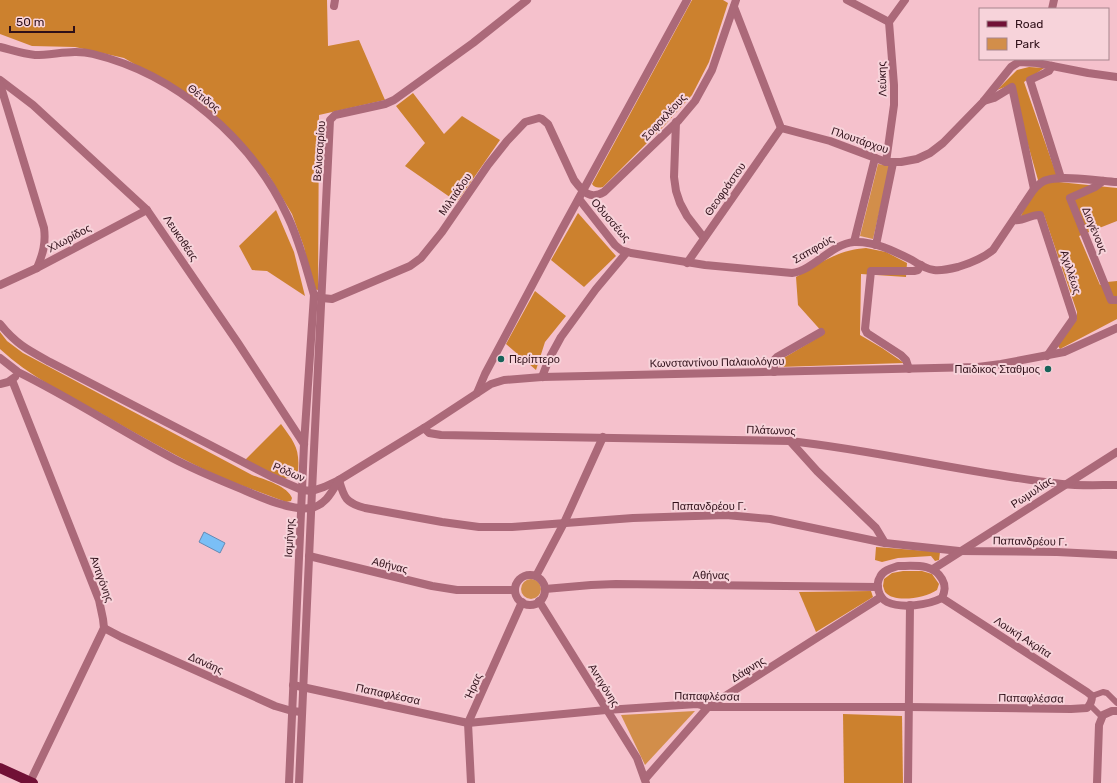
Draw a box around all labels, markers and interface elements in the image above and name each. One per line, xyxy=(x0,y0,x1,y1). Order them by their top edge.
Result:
scale bar xyxy=(10,8,74,34)
legend xyxy=(979,8,1109,60)
text: 50 m xyxy=(16,15,44,29)
text: Road xyxy=(1015,17,1043,31)
text: Park xyxy=(1015,37,1041,51)
street label: Λεύκης xyxy=(875,61,890,97)
street label: Θέτιδος xyxy=(185,82,223,115)
street label: Σοφοκλέους xyxy=(639,91,689,144)
street label: Βελισσαρίου xyxy=(311,120,328,182)
street label: Πλουτάρχου xyxy=(829,125,890,156)
street label: Θεοφράστου xyxy=(702,160,749,219)
street label: Μιλτιάδου xyxy=(436,171,475,218)
street label: Οδυσσέως xyxy=(588,196,633,245)
street label: Διογένους xyxy=(1079,205,1110,255)
street label: Λευκοθέας xyxy=(161,213,201,264)
street label: Χλωρίδος xyxy=(45,222,93,255)
street label: Σαπφούς xyxy=(790,233,836,266)
street label: Αχιλλέως xyxy=(1057,249,1084,296)
place label: Περίπτερο xyxy=(509,353,560,366)
marker: Περίπτερο xyxy=(496,354,506,364)
street label: Κωνσταντίνου Παλαιολόγου xyxy=(650,355,784,370)
place label: Παιδικος Σταθμος xyxy=(955,363,1040,376)
marker: Παιδικος Σταθμος xyxy=(1043,364,1053,374)
street label: Πλάτωνος xyxy=(746,423,796,438)
street label: Ρόδων xyxy=(271,460,307,485)
street label: Ρωμυλίας xyxy=(1009,474,1056,511)
street label: Παπανδρέου Γ. xyxy=(672,500,746,513)
street label: Ισμήνης xyxy=(282,518,297,558)
street label: Παπανδρέου Γ. xyxy=(993,534,1068,549)
street label: Αντιγόνης xyxy=(87,554,116,604)
street label: Αθήνας xyxy=(370,555,409,576)
street label: Αθήνας xyxy=(693,569,729,582)
street label: Λουκή Ακρίτα xyxy=(992,614,1054,661)
street label: Δανάης xyxy=(186,650,225,677)
street label: Δάφνης xyxy=(729,654,768,685)
street label: Αντιγόνης xyxy=(585,661,622,709)
street label: Ήρας xyxy=(462,671,485,702)
street label: Παπαφλέσσα xyxy=(355,681,422,708)
street label: Παπαφλέσσα xyxy=(674,689,740,704)
street label: Παπαφλέσσα xyxy=(998,691,1064,706)

